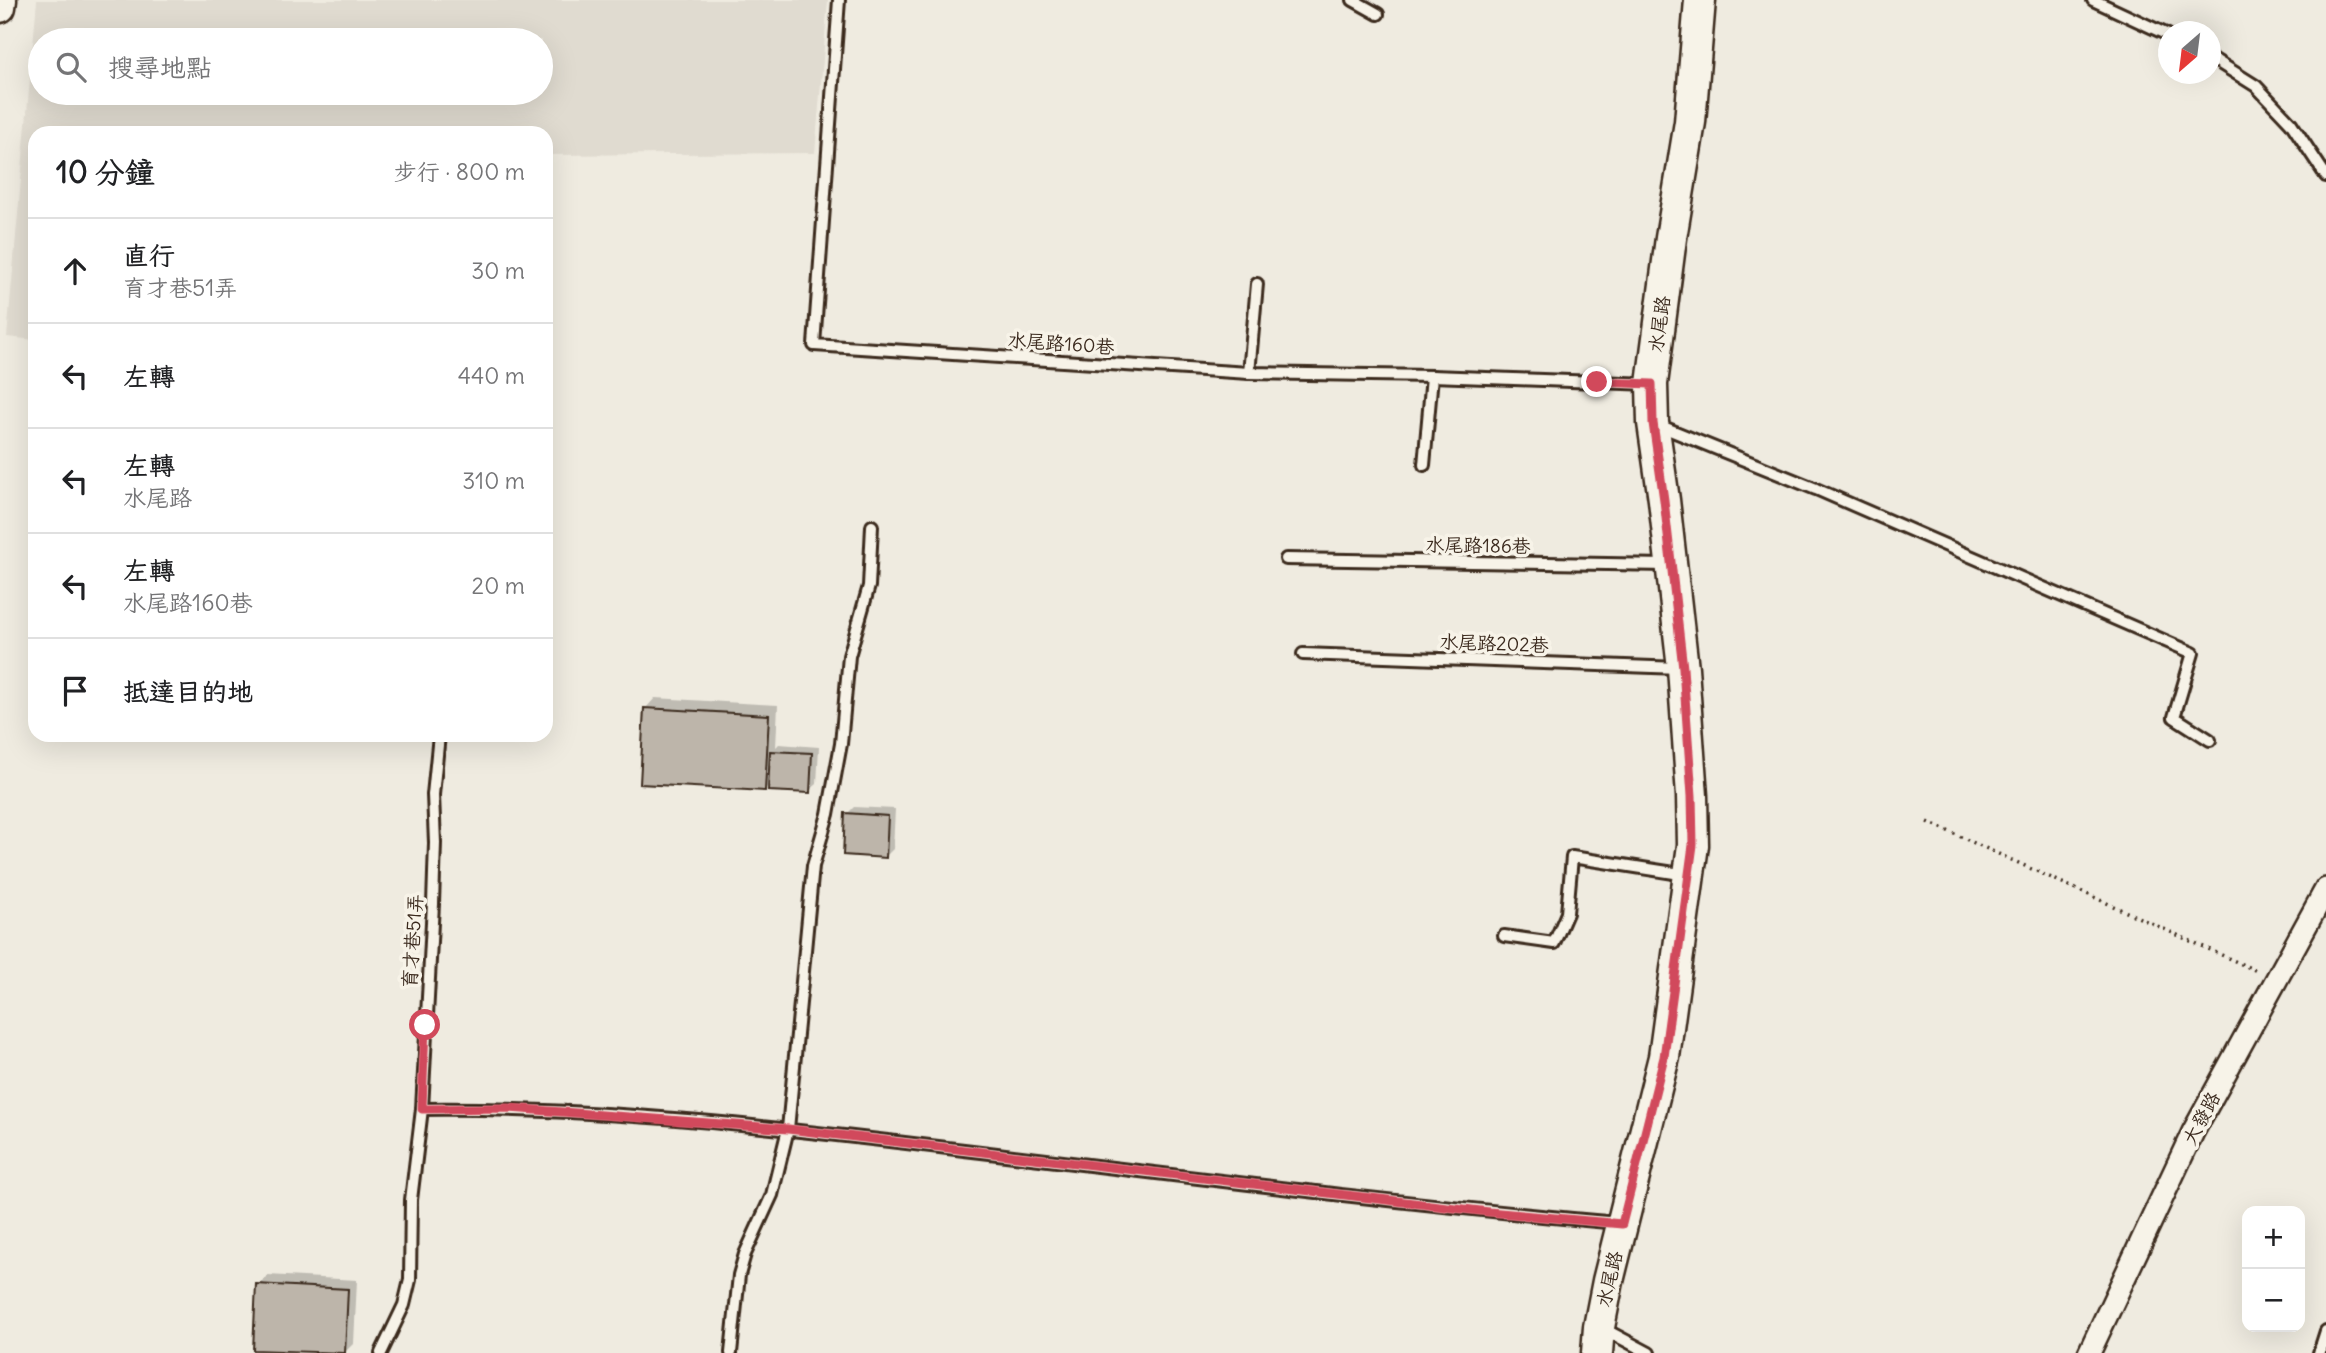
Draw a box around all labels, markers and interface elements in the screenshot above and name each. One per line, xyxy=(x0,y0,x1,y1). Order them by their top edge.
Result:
north arrow xyxy=(2158,21,2221,84)
search box xyxy=(28,28,553,105)
icon: search xyxy=(52,48,90,86)
text: 搜尋地點 xyxy=(108,51,212,84)
text: 10 分鐘 xyxy=(56,153,155,191)
text: 步行 · 800 m xyxy=(394,157,525,186)
text: 直行 xyxy=(123,239,175,272)
icon: ahead xyxy=(56,252,94,290)
text: 30 m xyxy=(471,256,525,285)
text: 育才巷51弄 xyxy=(123,273,237,302)
street label: 水尾路 xyxy=(1643,294,1675,354)
street label: 水尾路160巷 xyxy=(1007,327,1115,359)
icon: left xyxy=(56,357,94,395)
text: 左轉 xyxy=(123,360,175,393)
text: 440 m xyxy=(458,361,525,390)
route end xyxy=(1581,366,1612,397)
text: 左轉 xyxy=(123,449,175,482)
icon: left xyxy=(56,462,94,500)
text: 310 m xyxy=(462,466,525,495)
text: 水尾路 xyxy=(123,483,192,512)
street label: 水尾路186巷 xyxy=(1425,532,1531,558)
text: 左轉 xyxy=(123,554,175,587)
icon: left xyxy=(56,567,94,605)
text: 20 m xyxy=(472,571,525,600)
text: 水尾路160巷 xyxy=(123,588,253,617)
street label: 水尾路202巷 xyxy=(1439,629,1549,657)
icon: arrive xyxy=(56,672,94,710)
text: 抵達目的地 xyxy=(123,675,253,708)
street label: 育才巷51弄 xyxy=(397,893,427,989)
route start xyxy=(409,1009,440,1040)
street label: 大發路 xyxy=(2177,1087,2225,1149)
map controls xyxy=(2242,1206,2305,1332)
button: + xyxy=(2242,1206,2305,1269)
street label: 水尾路 xyxy=(1591,1249,1627,1309)
button: − xyxy=(2242,1269,2305,1332)

